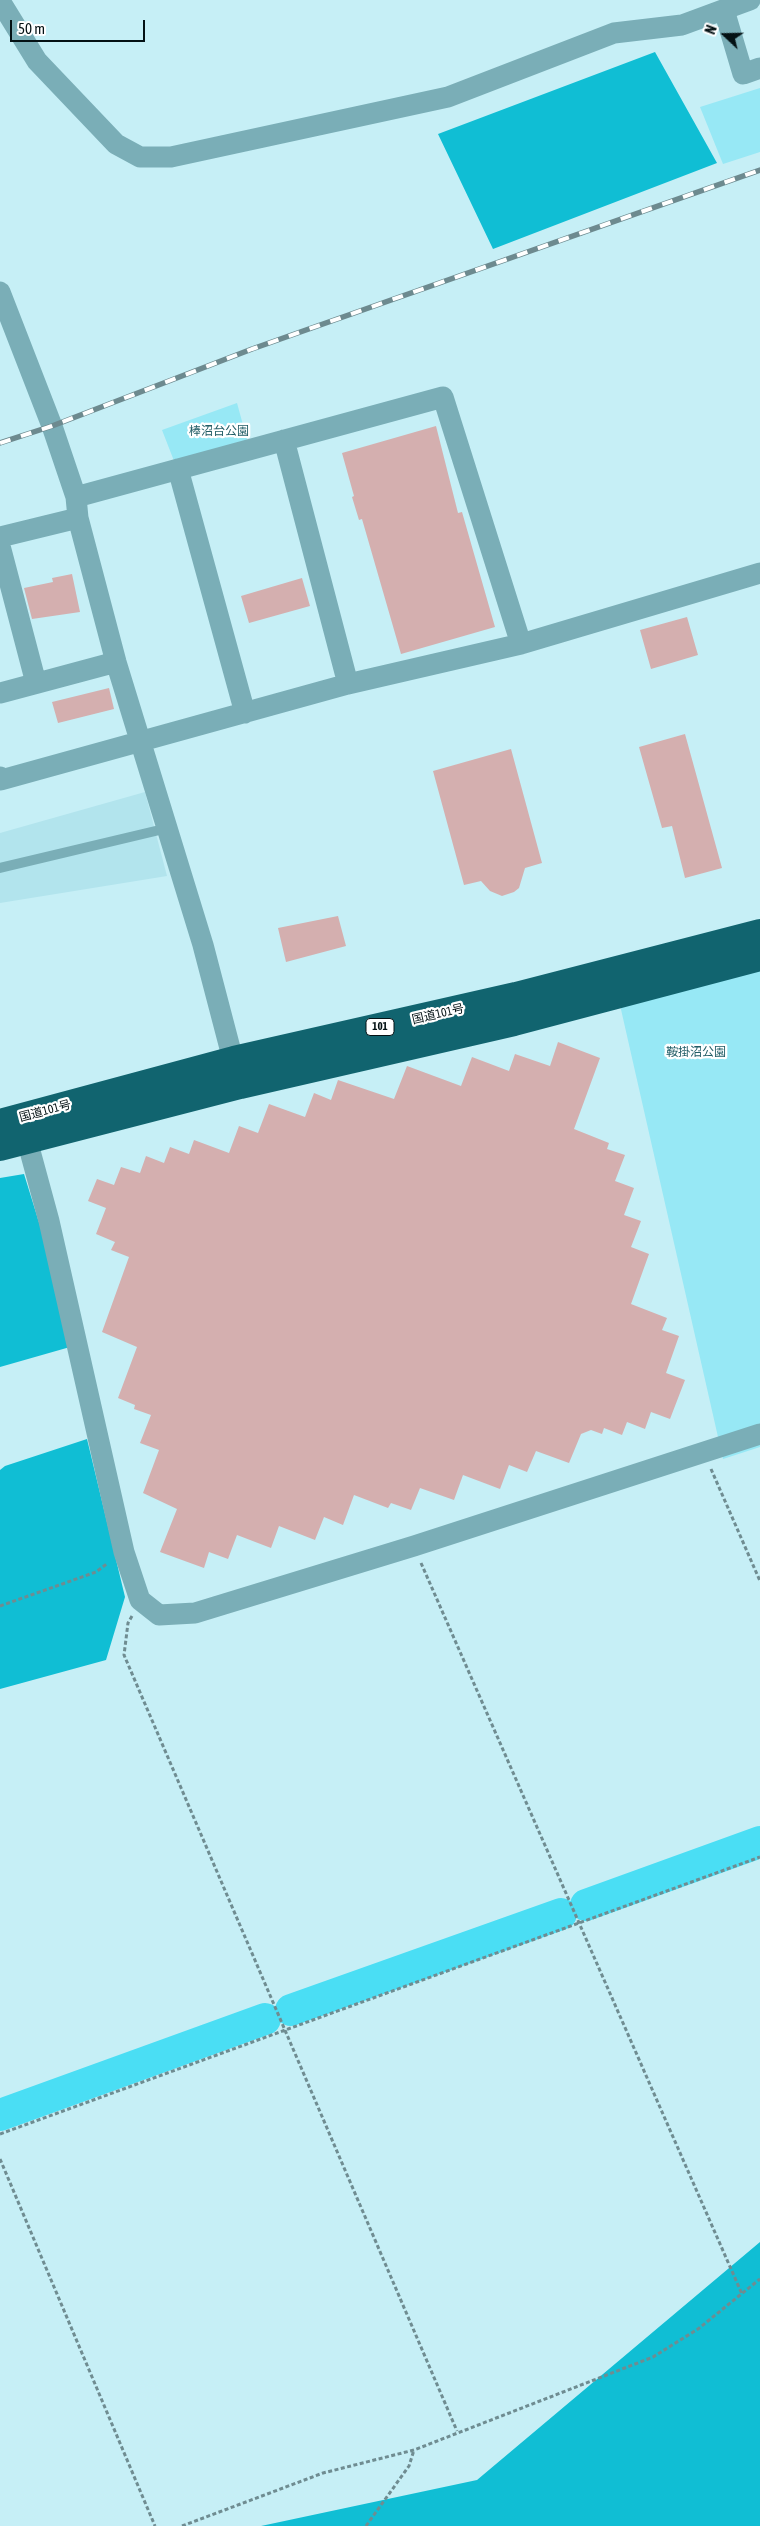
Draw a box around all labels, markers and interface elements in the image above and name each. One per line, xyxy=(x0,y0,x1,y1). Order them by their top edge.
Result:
scale bar xyxy=(12,10,148,42)
north arrow xyxy=(700,10,750,60)
text: 50 m xyxy=(18,20,45,37)
text: N xyxy=(702,23,720,36)
park label: 棒沼台公園 xyxy=(189,424,249,438)
street label: 国道101号 xyxy=(411,1001,465,1027)
road number: 101 xyxy=(366,1019,394,1036)
park label: 鞍掛沼公園 xyxy=(666,1045,726,1059)
street label: 国道101号 xyxy=(18,1097,72,1125)

